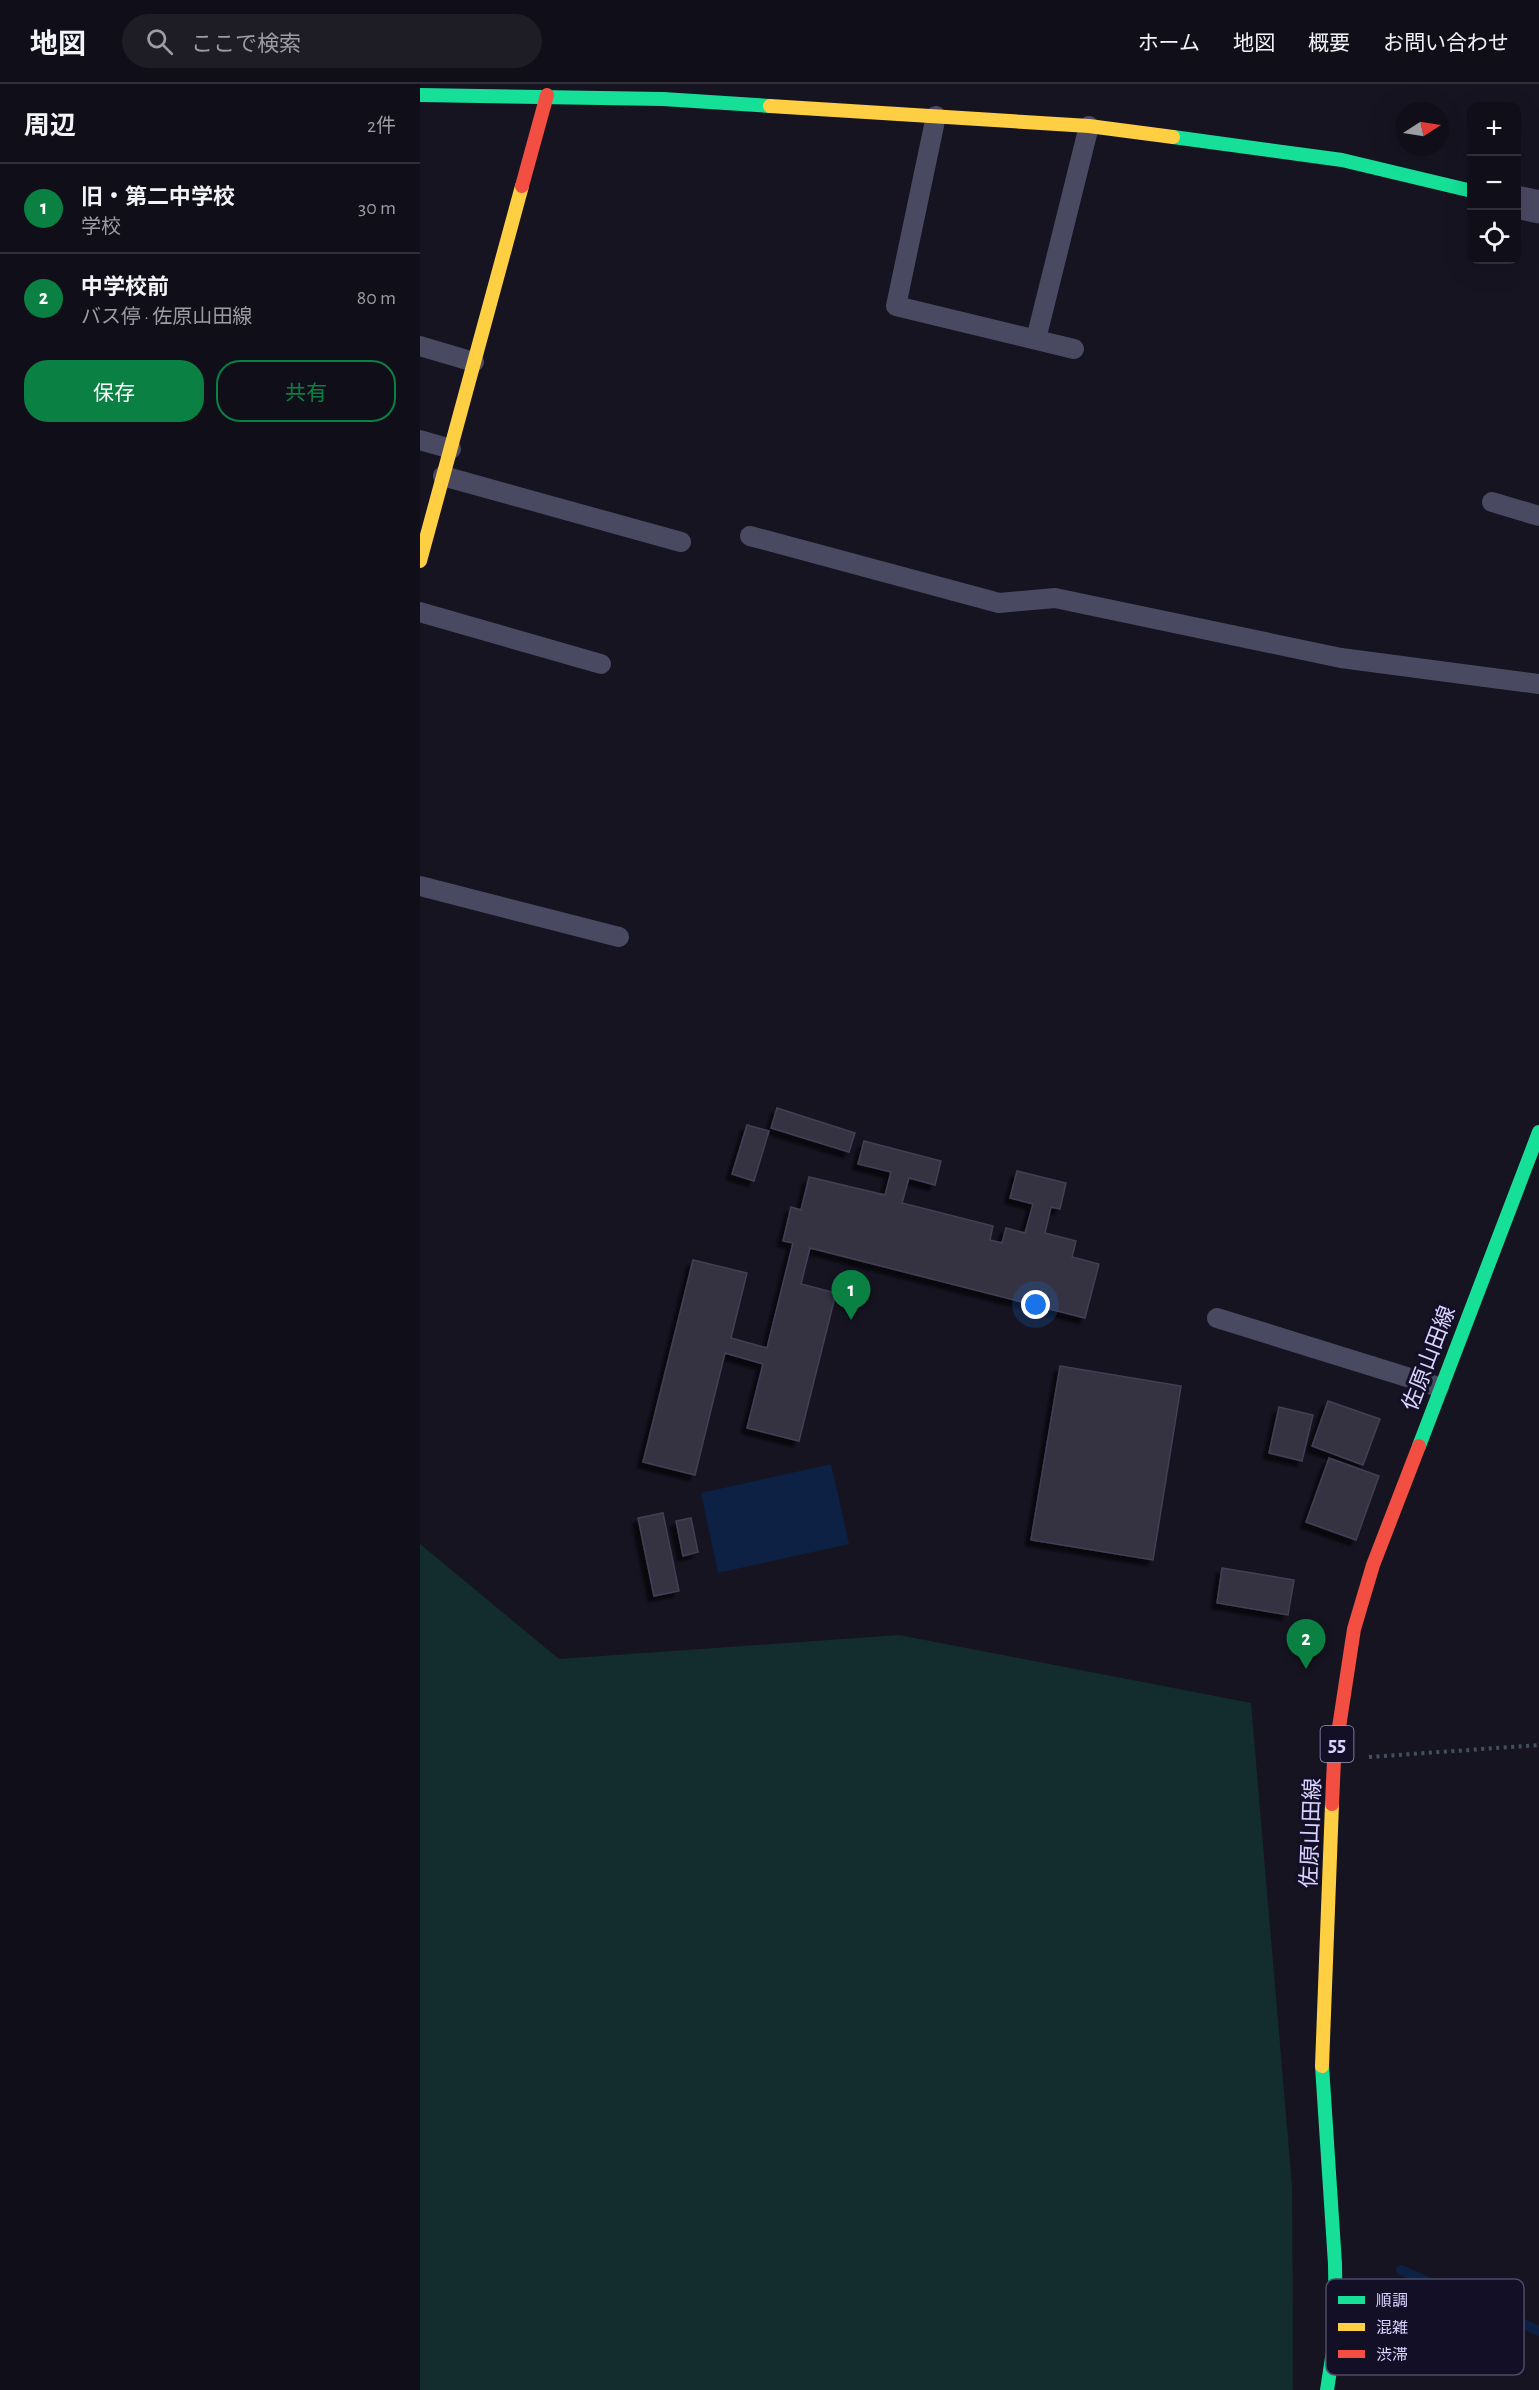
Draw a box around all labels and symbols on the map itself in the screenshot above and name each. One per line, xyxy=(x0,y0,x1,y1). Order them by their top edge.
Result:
north arrow xyxy=(1395,102,1449,156)
pin: 1 xyxy=(832,1270,870,1320)
your location xyxy=(1021,1290,1050,1319)
street label: 佐原山田線 xyxy=(1398,1303,1459,1414)
pin: 2 xyxy=(1286,1620,1326,1669)
road number: 55 xyxy=(1320,1726,1354,1762)
street label: 佐原山田線 xyxy=(1297,1778,1324,1888)
legend xyxy=(1326,2279,1524,2375)
text: 順調 xyxy=(1376,2293,1408,2309)
text: 混雑 xyxy=(1376,2319,1408,2336)
text: 渋滞 xyxy=(1376,2347,1408,2363)

